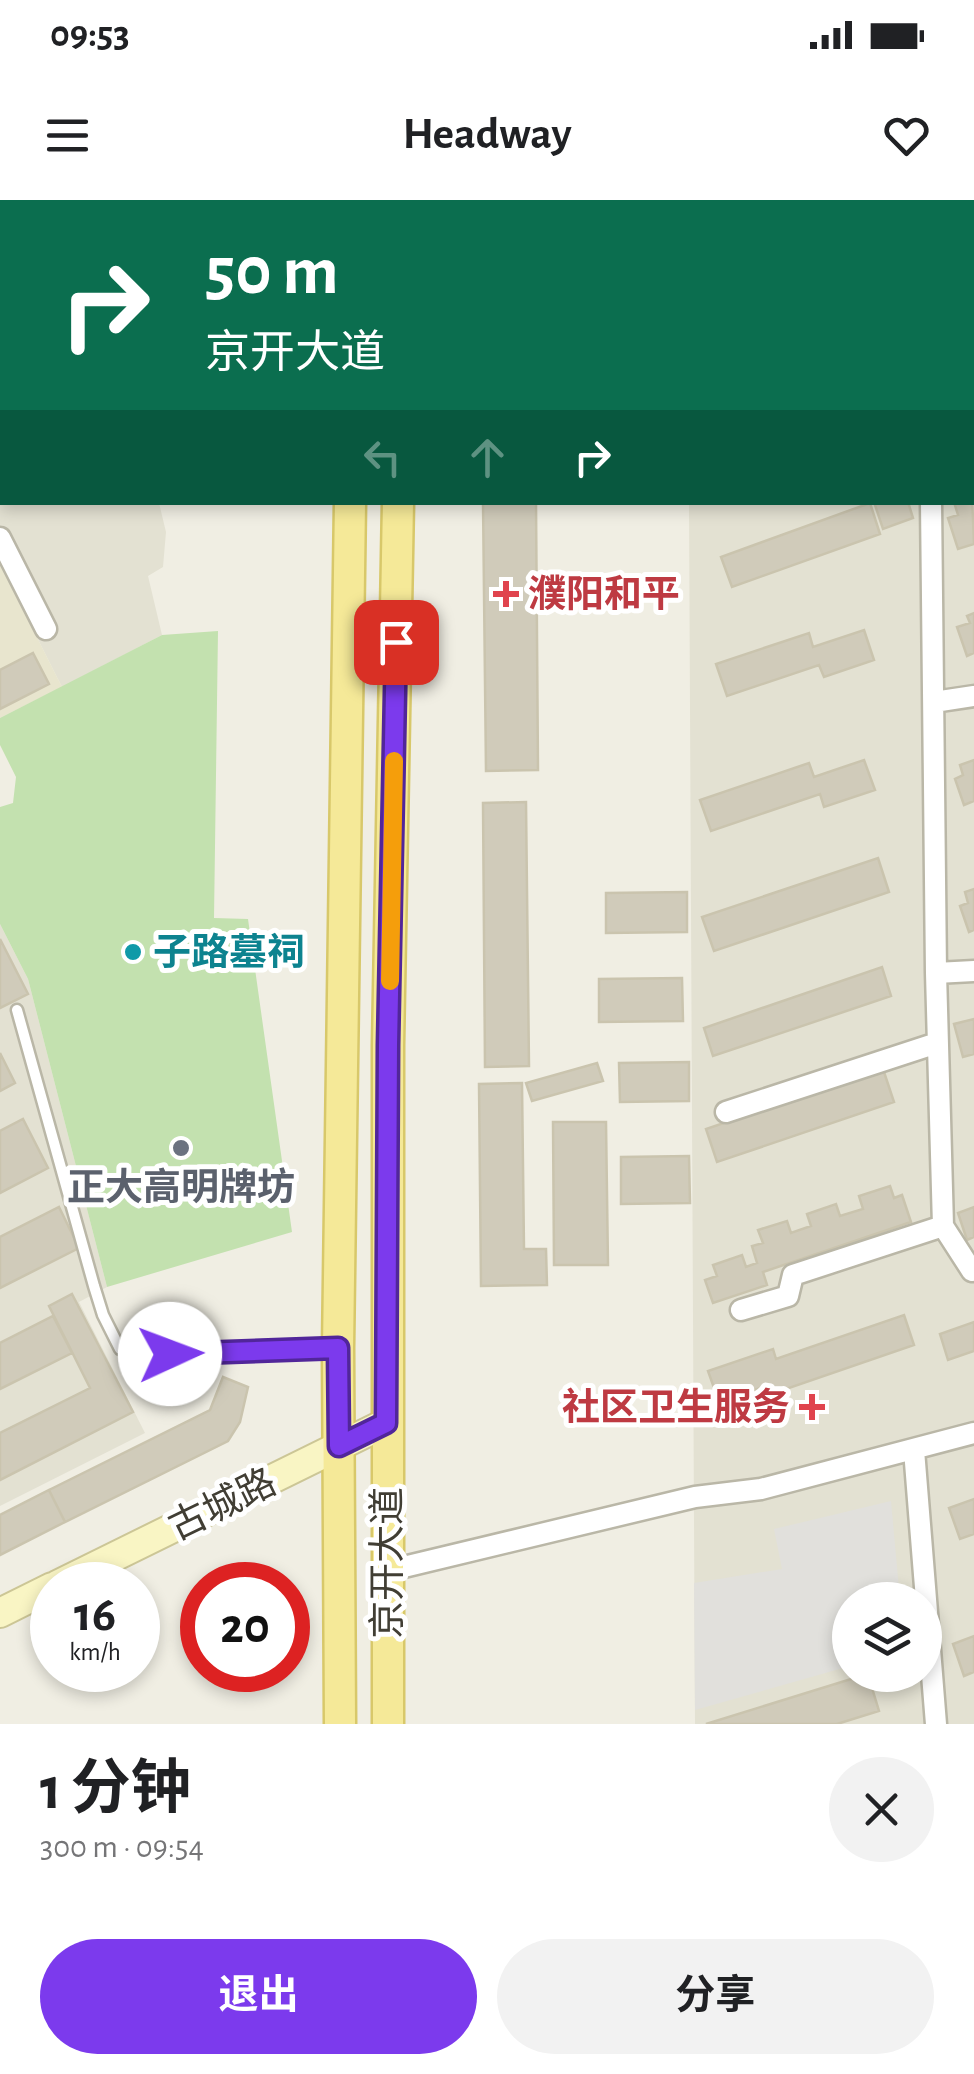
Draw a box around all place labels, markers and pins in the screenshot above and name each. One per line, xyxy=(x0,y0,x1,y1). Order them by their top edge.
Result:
place label: 濮阳和平 xyxy=(528,574,680,615)
marker: 濮阳和平 xyxy=(493,581,519,607)
pin xyxy=(354,600,439,685)
place label: 子路墓祠 xyxy=(153,932,305,973)
marker: 子路墓祠 xyxy=(122,941,144,963)
marker: 正大高明牌坊 xyxy=(170,1137,192,1159)
place label: 正大高明牌坊 xyxy=(67,1167,295,1208)
place label: 社区卫生服务 xyxy=(562,1387,790,1428)
marker: 社区卫生服务 xyxy=(799,1394,825,1420)

